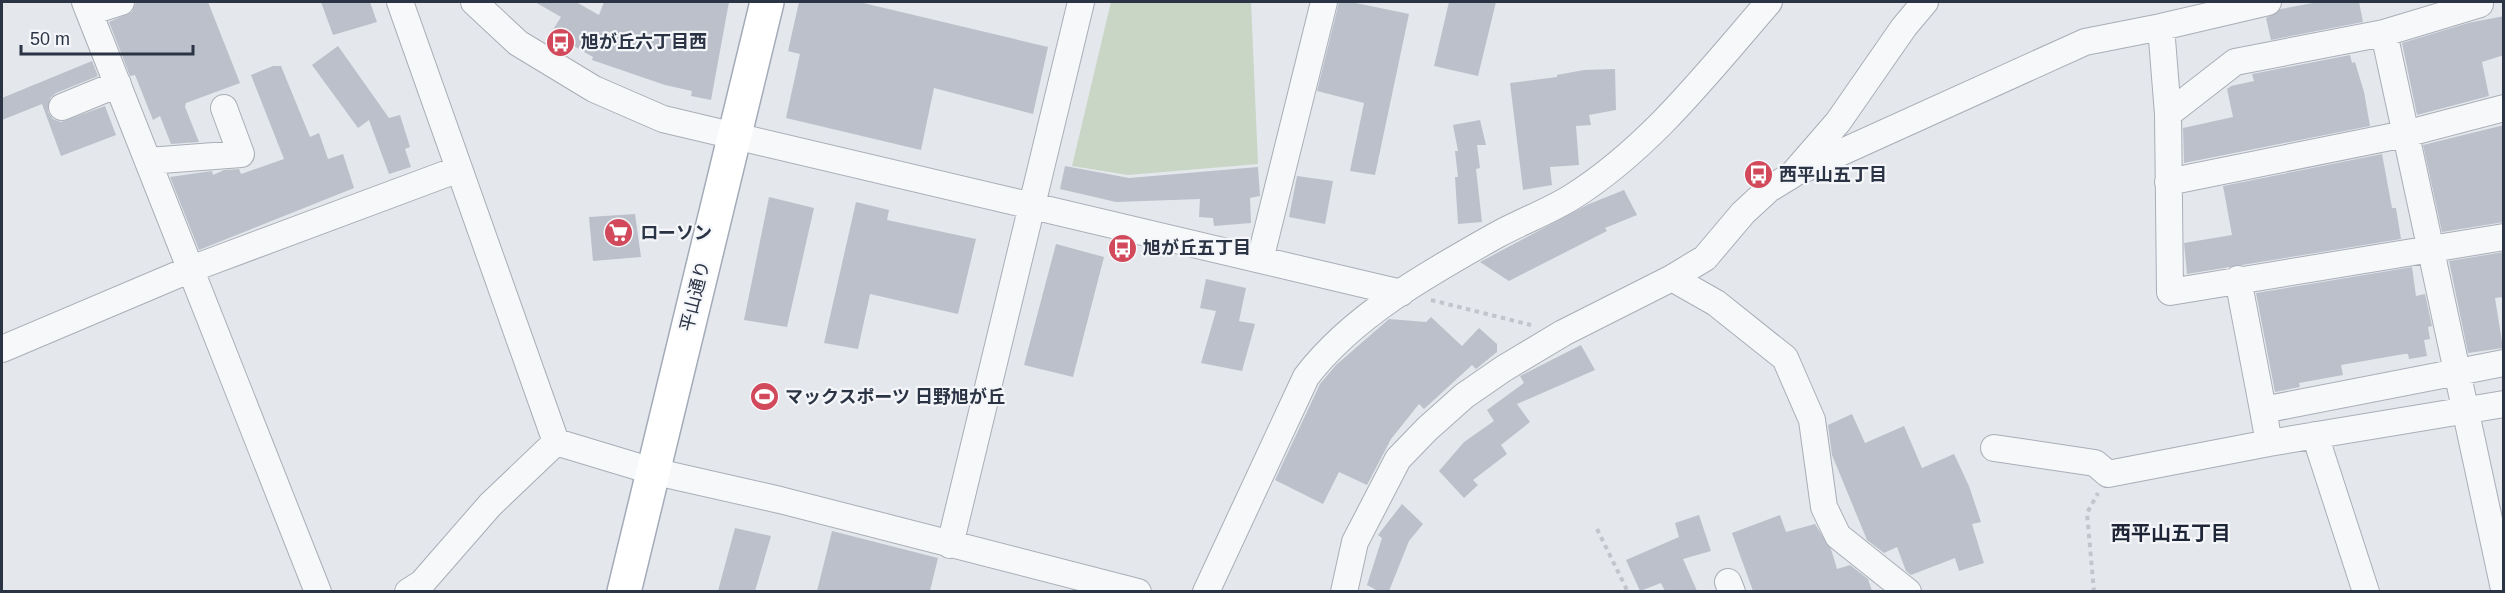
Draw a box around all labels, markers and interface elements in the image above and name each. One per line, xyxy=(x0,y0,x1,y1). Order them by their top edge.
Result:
scale bar xyxy=(21,18,194,56)
bus stop icon: 旭が丘六丁目西 xyxy=(544,26,576,58)
text: 50 m xyxy=(30,29,70,49)
place label: 旭が丘六丁目西 xyxy=(581,32,707,52)
bus stop icon: 西平山五丁目 xyxy=(1742,159,1774,191)
place label: 西平山五丁目 xyxy=(1779,165,1887,185)
supermarket icon: ローソン xyxy=(603,217,635,249)
place label: ローソン xyxy=(640,223,712,243)
bus stop icon: 旭が丘五丁目 xyxy=(1106,232,1138,264)
place label: 旭が丘五丁目 xyxy=(1143,238,1251,258)
street label: 平山通り xyxy=(677,259,713,333)
sports icon: マックスポーツ 日野旭が丘 xyxy=(748,381,780,413)
place label: マックスポーツ 日野旭が丘 xyxy=(785,387,1005,407)
district label: 西平山五丁目 xyxy=(2111,522,2231,544)

